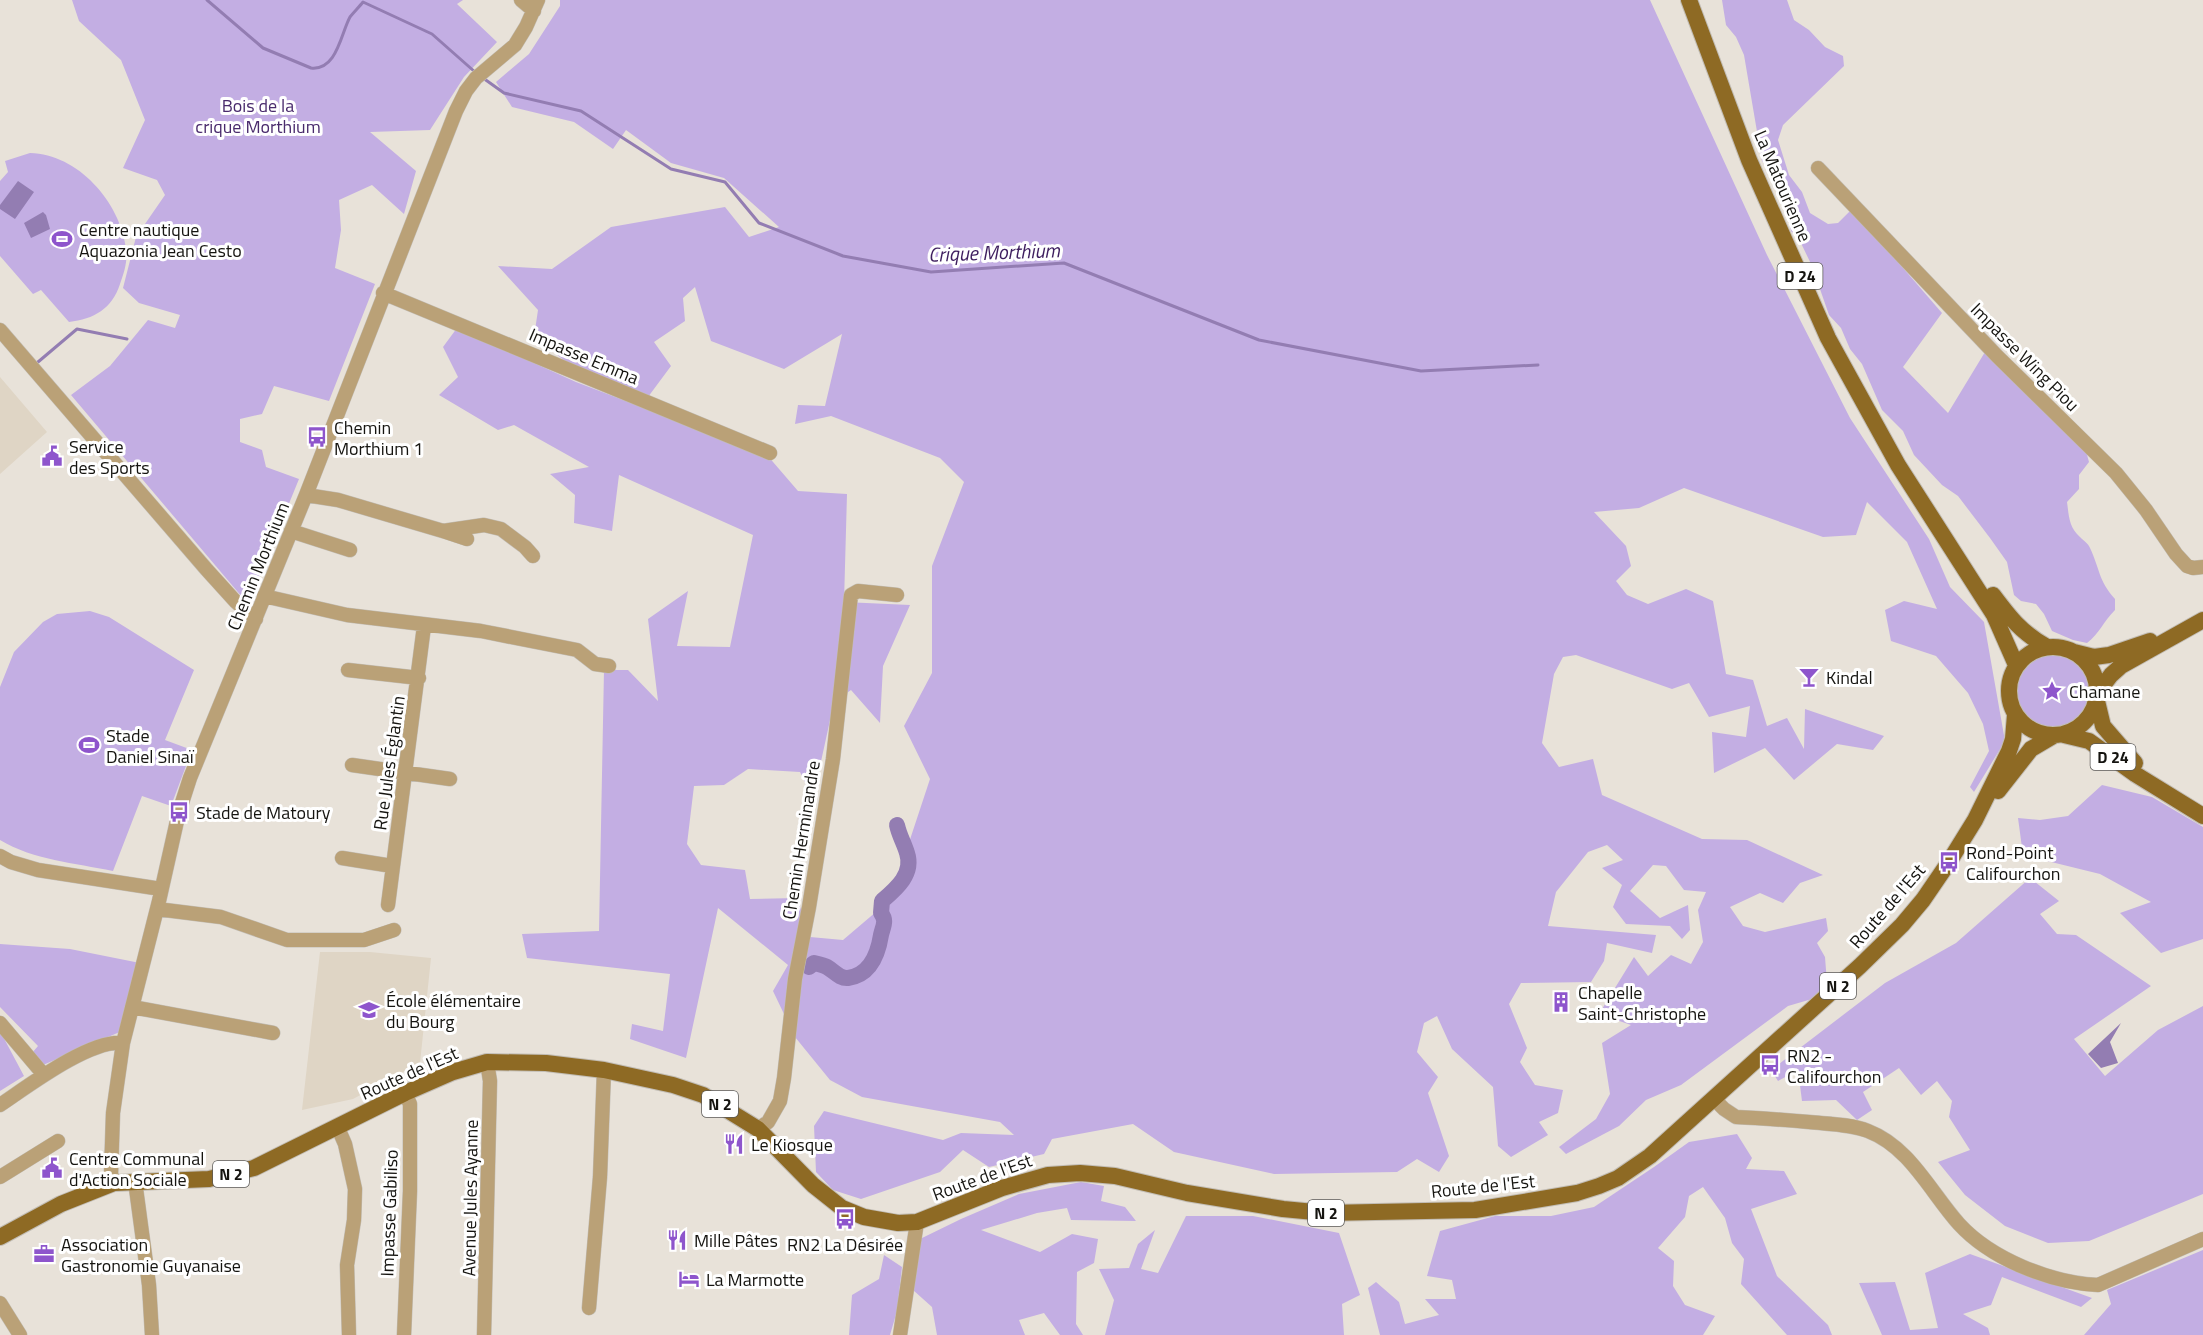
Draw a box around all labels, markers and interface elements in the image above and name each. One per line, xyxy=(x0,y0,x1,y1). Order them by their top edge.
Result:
park label: Bois de la crique Morthium xyxy=(195,92,321,140)
street label: La Matourienne xyxy=(1747,126,1819,246)
place label: Centre nautique Aquazonia Jean Cesto xyxy=(79,216,242,264)
sports icon: Centre nautique Aquazonia Jean Cesto xyxy=(50,227,74,251)
water label: Crique Morthium xyxy=(928,234,1061,270)
road number: D 24 xyxy=(1778,263,1822,289)
street label: Impasse Wing Piou xyxy=(1964,296,2086,418)
street label: Impasse Emma xyxy=(525,321,643,391)
place label: Chemin Morthium 1 xyxy=(334,414,423,462)
bus stop icon: Chemin Morthium 1 xyxy=(305,425,329,449)
place label: Service des Sports xyxy=(69,433,150,481)
public building icon: Service des Sports xyxy=(40,444,64,468)
street label: Chemin Morthium xyxy=(220,498,296,634)
place label: Kindal xyxy=(1826,664,1873,691)
bar icon: Kindal xyxy=(1797,665,1821,689)
place label: Chamane xyxy=(2069,678,2140,705)
place icon: Chamane xyxy=(2040,679,2064,703)
street label: Rue Jules Églantin xyxy=(366,694,412,832)
place label: Stade Daniel Sinaï xyxy=(106,722,195,770)
sports icon: Stade Daniel Sinaï xyxy=(77,733,101,757)
road number: D 24 xyxy=(2090,744,2136,770)
street label: Chemin Herminandre xyxy=(775,759,827,921)
place label: Stade de Matoury xyxy=(196,799,331,826)
bus stop icon: Stade de Matoury xyxy=(167,800,191,824)
place label: Rond-Point Califourchon xyxy=(1966,839,2061,887)
bus stop icon: Rond-Point Califourchon xyxy=(1937,850,1961,874)
street label: Route de l'Est xyxy=(1843,857,1932,954)
road number: N 2 xyxy=(1820,973,1856,999)
place label: Chapelle Saint-Christophe xyxy=(1578,979,1706,1027)
place label: École élémentaire du Bourg xyxy=(386,987,521,1035)
building icon: Chapelle Saint-Christophe xyxy=(1549,990,1573,1014)
school or university icon: École élémentaire du Bourg xyxy=(357,998,381,1022)
street label: Route de l'Est xyxy=(356,1039,463,1107)
place label: RN2 - Califourchon xyxy=(1787,1042,1882,1090)
bus stop icon: RN2 - Califourchon xyxy=(1758,1053,1782,1077)
road number: N 2 xyxy=(702,1091,738,1117)
street label: Avenue Jules Ayanne xyxy=(455,1119,485,1277)
place label: Le Kiosque xyxy=(751,1131,833,1158)
restaurant icon: Le Kiosque xyxy=(722,1132,746,1156)
place label: Centre Communal d'Action Sociale xyxy=(69,1145,204,1193)
street label: Route de l'Est xyxy=(928,1146,1036,1208)
street label: Impasse Gabiliso xyxy=(373,1149,405,1277)
public building icon: Centre Communal d'Action Sociale xyxy=(40,1156,64,1180)
road number: N 2 xyxy=(213,1161,249,1187)
street label: Route de l'Est xyxy=(1430,1167,1537,1205)
road number: N 2 xyxy=(1308,1200,1344,1226)
bus stop icon: RN2 La Désirée xyxy=(833,1207,857,1231)
place label: Mille Pâtes xyxy=(694,1227,778,1254)
restaurant icon: Mille Pâtes xyxy=(665,1228,689,1252)
place label: Association Gastronomie Guyanaise xyxy=(61,1231,241,1279)
place label: RN2 La Désirée xyxy=(787,1231,903,1258)
office icon: Association Gastronomie Guyanaise xyxy=(32,1242,56,1266)
place label: La Marmotte xyxy=(706,1266,804,1293)
hotel icon: La Marmotte xyxy=(677,1267,701,1291)

